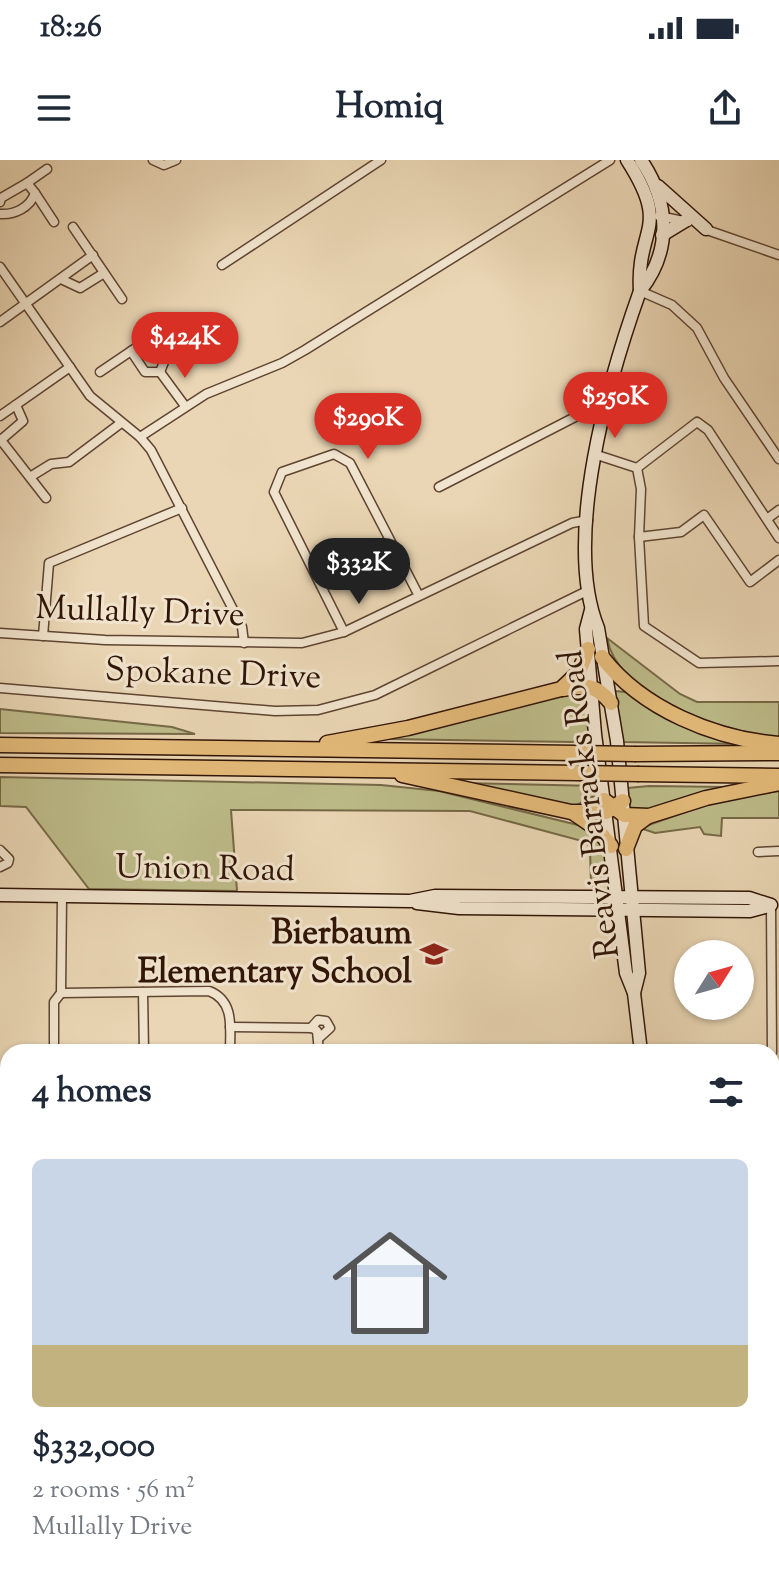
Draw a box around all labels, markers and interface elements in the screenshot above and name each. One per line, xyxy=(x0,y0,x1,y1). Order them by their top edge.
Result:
text: 18:26 xyxy=(40,7,102,50)
text: Homiq xyxy=(335,82,444,134)
icon: menu xyxy=(32,86,76,130)
icon: share xyxy=(703,86,747,130)
pin: $424K xyxy=(129,312,241,380)
text: $424K xyxy=(149,319,221,356)
pin: $250K xyxy=(559,372,671,440)
text: $250K xyxy=(581,379,649,416)
pin: $290K xyxy=(312,393,424,461)
text: $290K xyxy=(332,400,404,437)
pin: $332K xyxy=(303,538,415,606)
text: $332K xyxy=(326,545,392,582)
street label: Mullally Drive xyxy=(34,585,246,641)
street label: Spokane Drive xyxy=(104,647,322,703)
street label: Reavis Barracks Road xyxy=(548,647,634,961)
street label: Union Road xyxy=(115,844,295,896)
place label: Bierbaum Elementary School xyxy=(138,910,413,998)
school or university icon: Bierbaum Elementary School xyxy=(419,939,449,969)
north arrow xyxy=(674,940,754,1020)
map controls xyxy=(674,940,754,1020)
text: 4 homes xyxy=(32,1068,152,1117)
icon: filters xyxy=(704,1070,748,1114)
icon: home xyxy=(318,1211,462,1355)
text: $332,000 xyxy=(32,1423,155,1472)
text: 2 rooms · 56 m² xyxy=(32,1472,195,1509)
text: Mullally Drive xyxy=(32,1509,192,1546)

